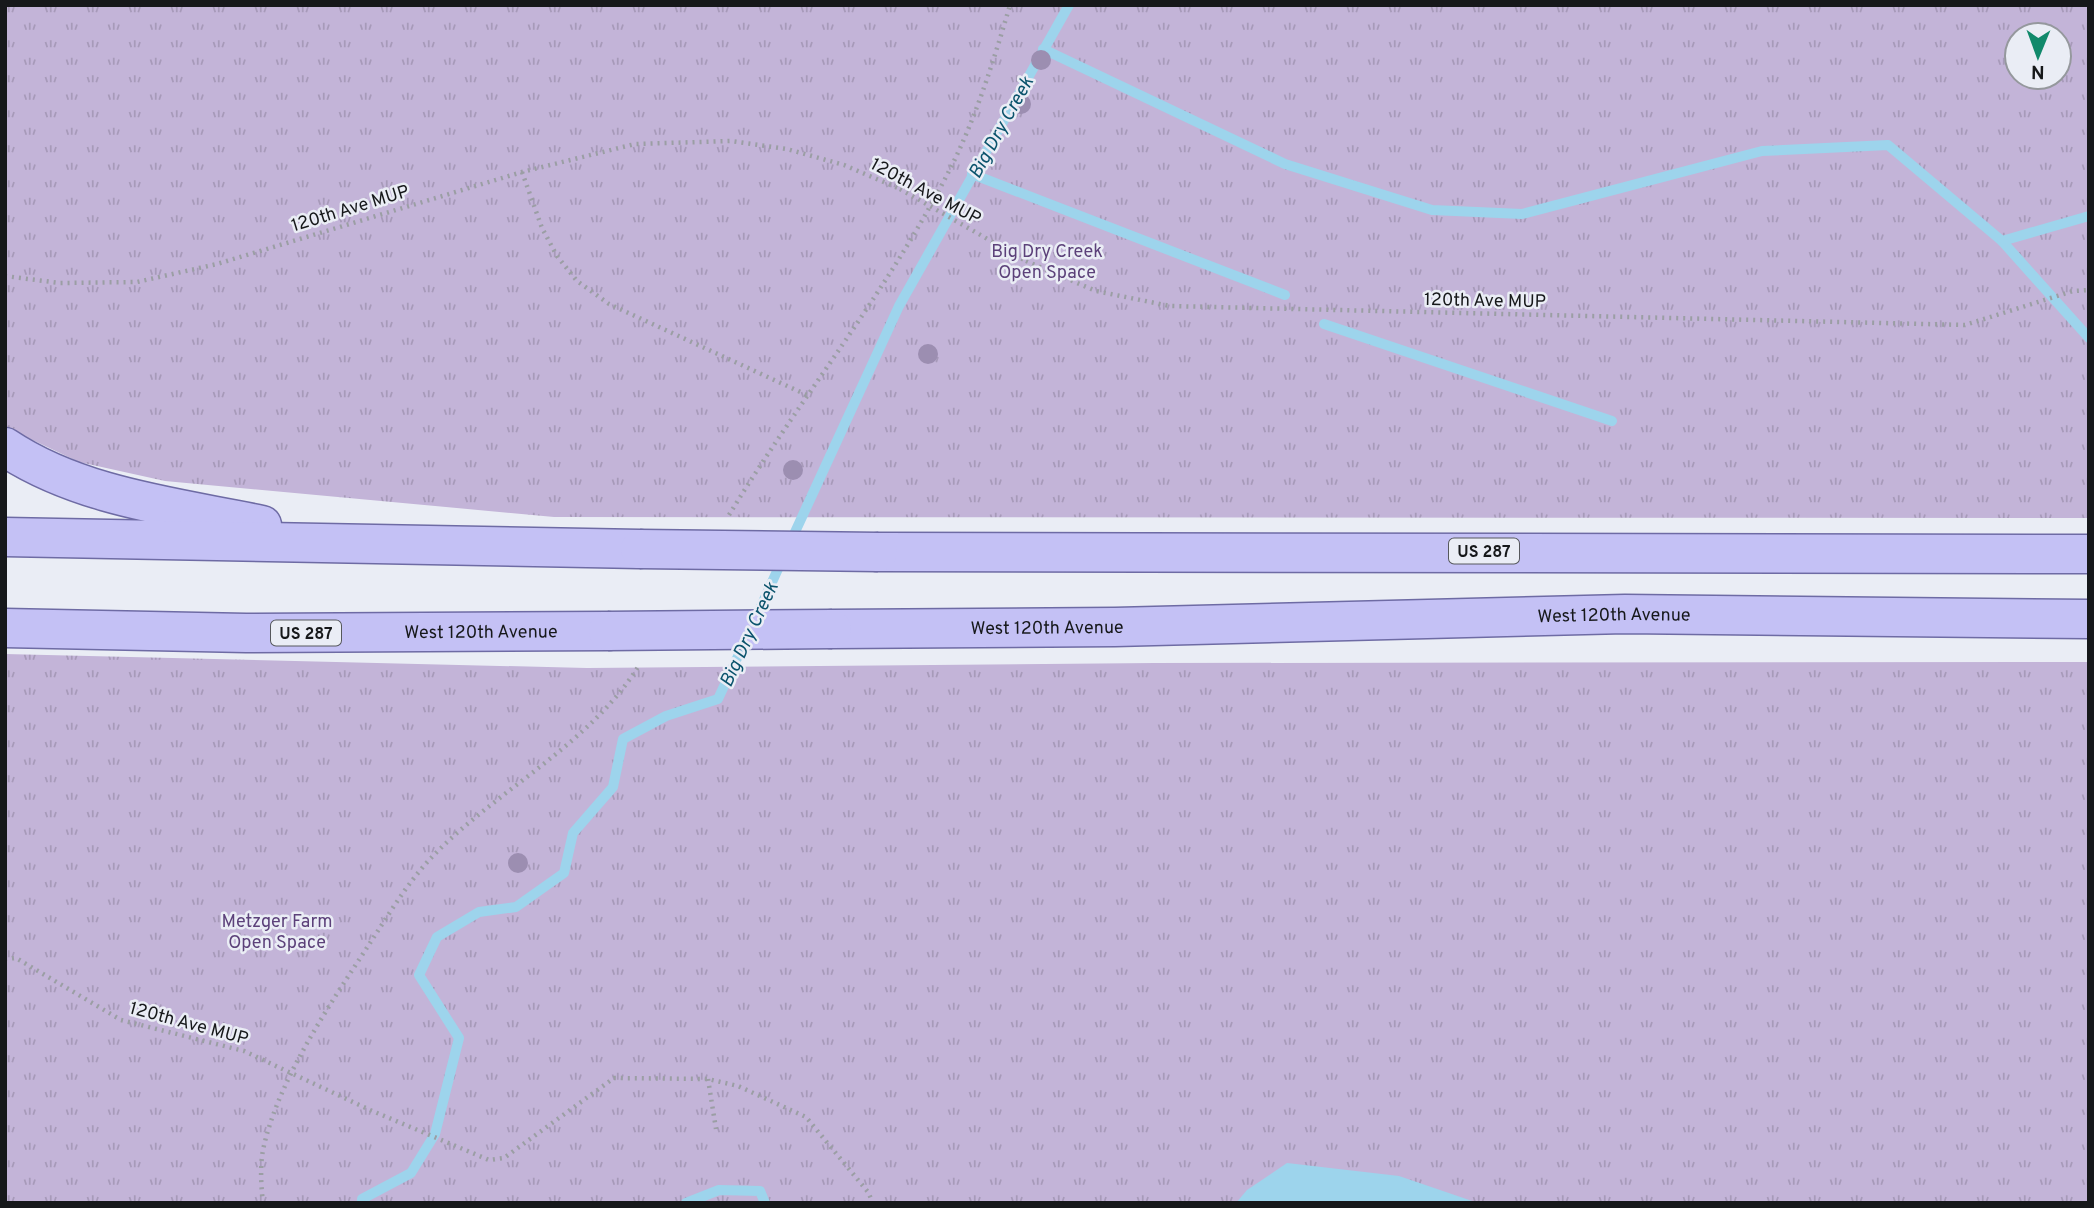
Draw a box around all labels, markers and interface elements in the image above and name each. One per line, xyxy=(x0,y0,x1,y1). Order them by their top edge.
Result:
north arrow xyxy=(2003,21,2073,91)
text: N xyxy=(2031,59,2045,83)
water label: Big Dry Creek xyxy=(964,72,1040,183)
street label: 120th Ave MUP xyxy=(866,154,985,231)
street label: 120th Ave MUP xyxy=(289,181,412,238)
park label: Big Dry Creek Open Space xyxy=(991,241,1103,285)
street label: 120th Ave MUP xyxy=(1424,289,1546,314)
road number: US 287 xyxy=(1449,538,1519,564)
water label: Big Dry Creek xyxy=(715,578,785,691)
street label: West 120th Avenue xyxy=(1537,604,1691,629)
street label: West 120th Avenue xyxy=(970,617,1124,641)
road number: US 287 xyxy=(271,620,341,646)
street label: West 120th Avenue xyxy=(404,621,558,645)
park label: Metzger Farm Open Space xyxy=(221,911,333,955)
street label: 120th Ave MUP xyxy=(127,998,250,1051)

